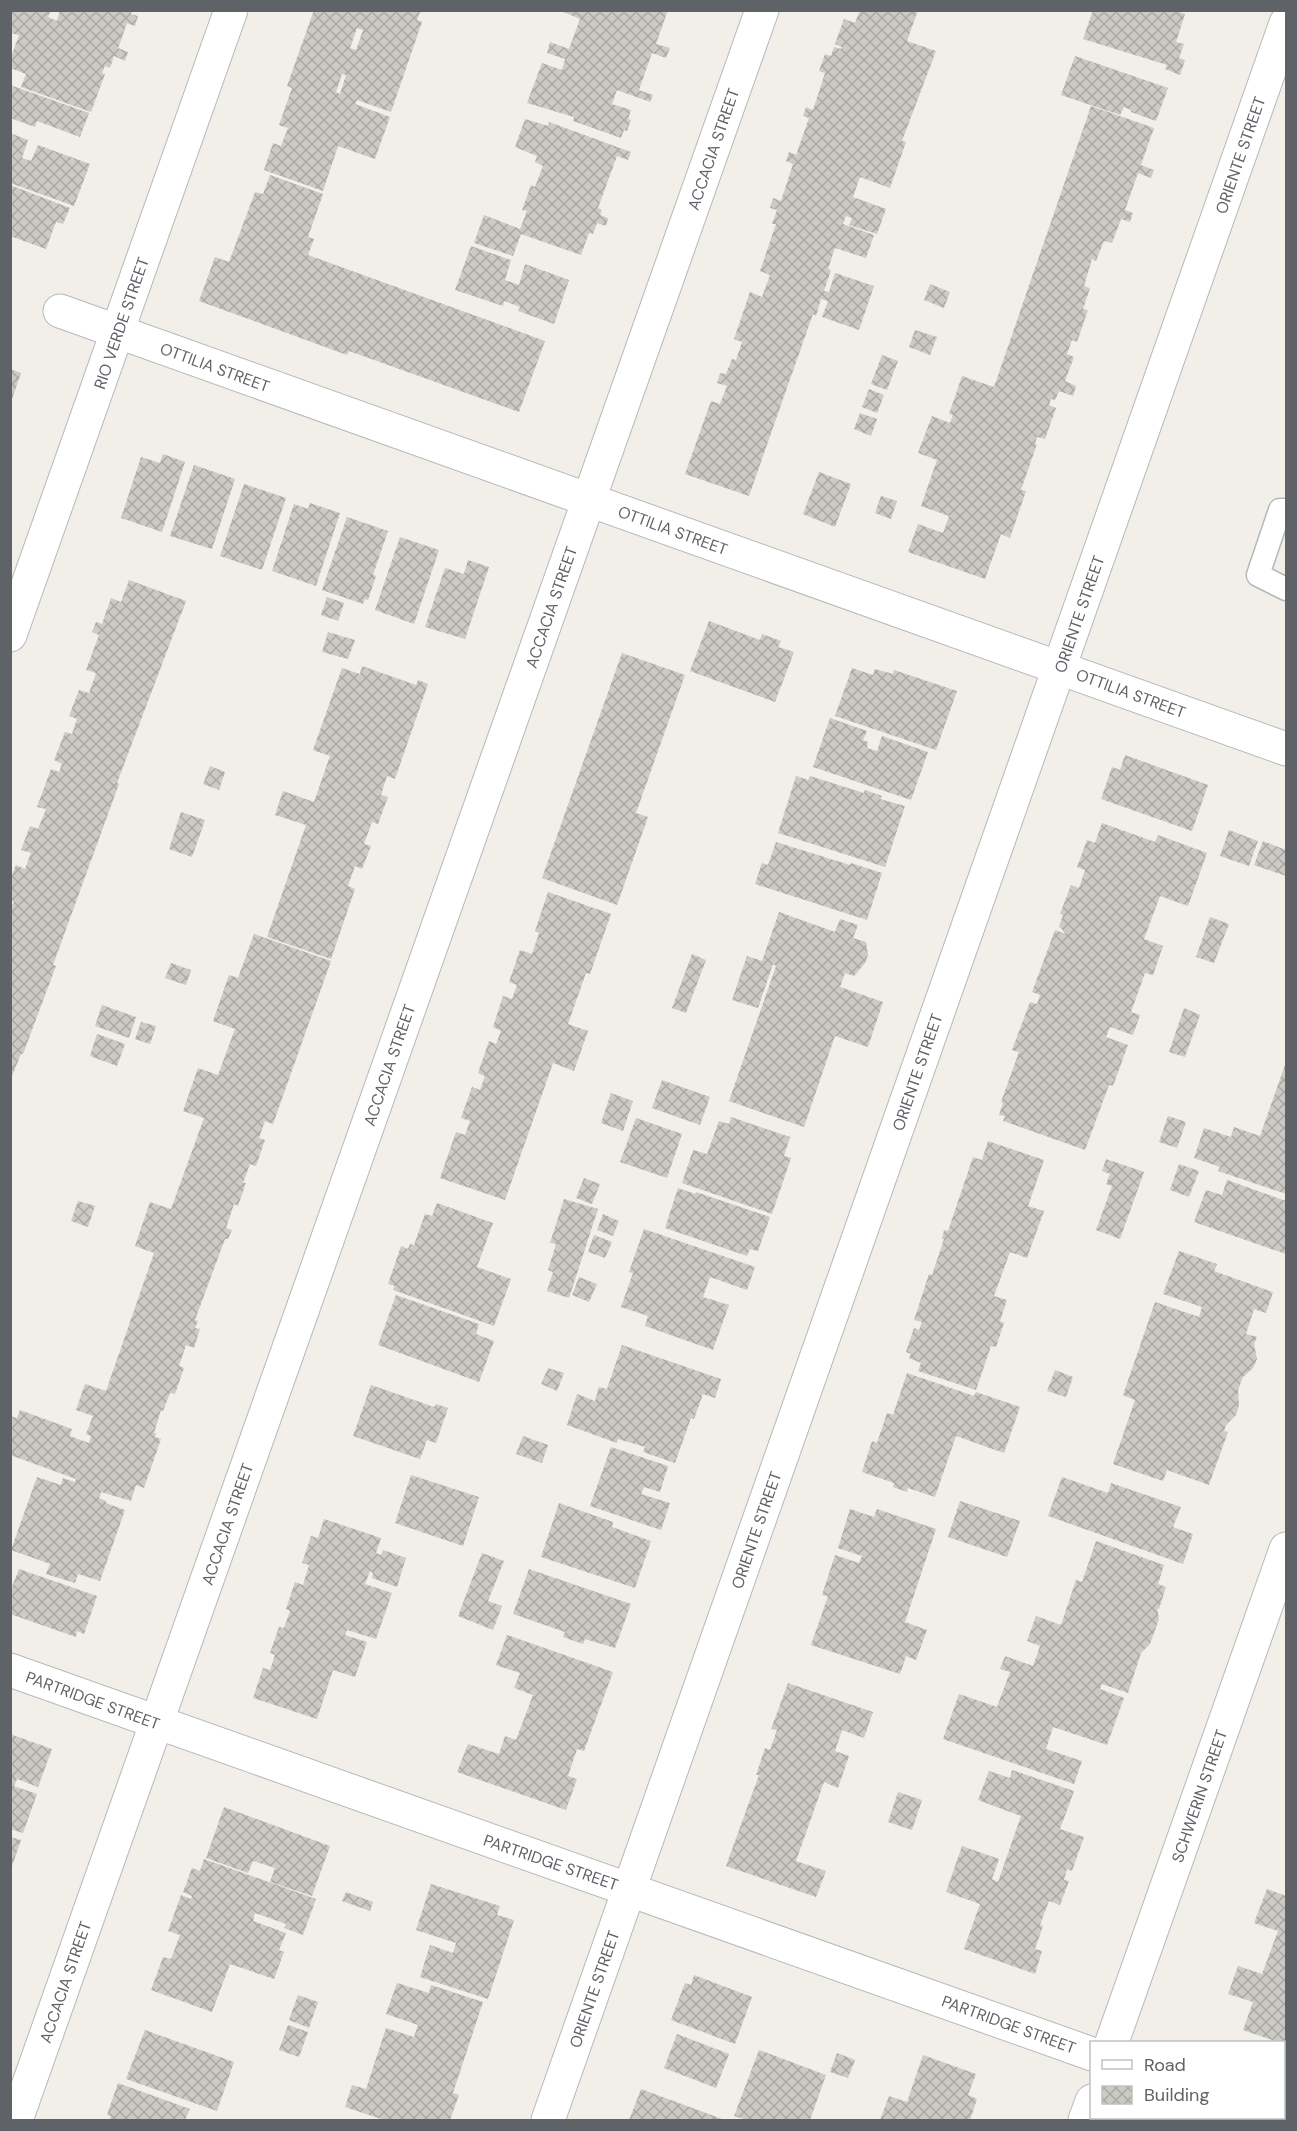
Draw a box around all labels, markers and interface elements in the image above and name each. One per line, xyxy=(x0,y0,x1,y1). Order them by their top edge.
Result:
street label: ACCACIA STREET xyxy=(683,86,744,213)
street label: ORIENTE STREET xyxy=(1211,94,1270,217)
street label: RIO VERDE STREET xyxy=(89,254,154,392)
street label: OTTILIA STREET xyxy=(157,338,273,397)
street label: OTTILIA STREET xyxy=(615,501,731,560)
street label: ACCACIA STREET xyxy=(521,544,582,671)
street label: ORIENTE STREET xyxy=(1050,553,1109,676)
street label: OTTILIA STREET xyxy=(1073,664,1189,723)
street label: ACCACIA STREET xyxy=(359,1002,420,1129)
street label: ORIENTE STREET xyxy=(888,1011,947,1134)
street label: ACCACIA STREET xyxy=(197,1461,258,1588)
street label: ORIENTE STREET xyxy=(727,1469,786,1592)
street label: PARTRIDGE STREET xyxy=(23,1666,163,1734)
street label: SCHWERIN STREET xyxy=(1167,1727,1232,1865)
street label: PARTRIDGE STREET xyxy=(481,1830,621,1895)
street label: ACCACIA STREET xyxy=(35,1919,96,2046)
street label: ORIENTE STREET xyxy=(565,1928,624,2051)
street label: PARTRIDGE STREET xyxy=(939,1990,1079,2058)
legend xyxy=(1090,2041,1285,2119)
text: Road xyxy=(1144,2053,1186,2077)
text: Building xyxy=(1144,2083,1209,2107)

